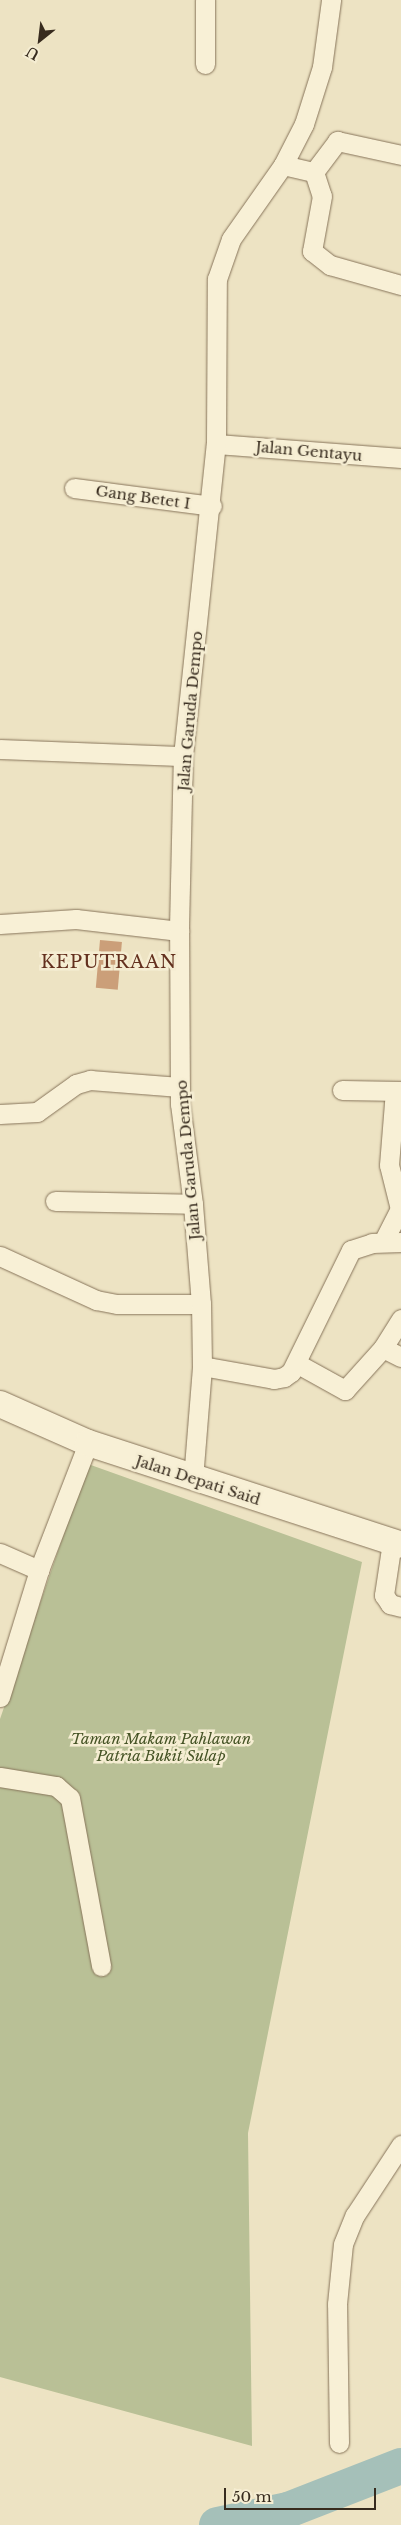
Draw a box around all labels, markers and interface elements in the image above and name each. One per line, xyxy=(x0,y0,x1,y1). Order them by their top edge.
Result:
north arrow xyxy=(15,15,65,65)
text: U xyxy=(23,42,42,64)
street label: Jalan Gentayu xyxy=(255,437,363,465)
street label: Gang Betet I xyxy=(94,481,192,513)
street label: Jalan Garuda Dempo xyxy=(174,630,206,792)
district label: KEPUTRAAN xyxy=(40,951,178,973)
street label: Jalan Garuda Dempo xyxy=(172,1079,204,1241)
street label: Jalan Depati Said xyxy=(133,1451,263,1509)
park label: Taman Makam Pahlawan Patria Bukit Sulap xyxy=(70,1729,252,1764)
scale bar xyxy=(226,2478,378,2510)
text: 50 m xyxy=(232,2487,272,2506)

